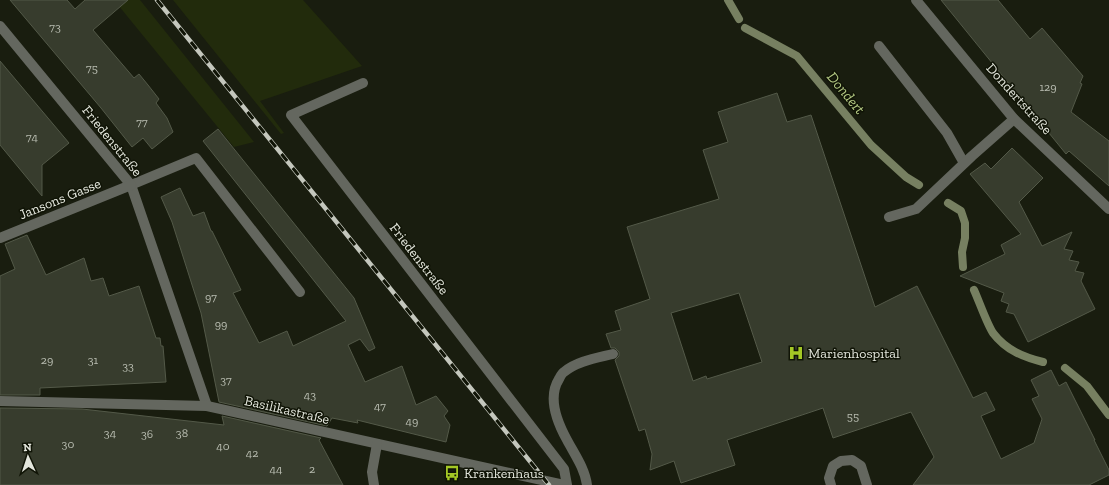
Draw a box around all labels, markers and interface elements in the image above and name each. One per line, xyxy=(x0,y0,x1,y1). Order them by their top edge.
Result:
house number: 73 xyxy=(49,20,61,34)
street label: Dondertstraße xyxy=(983,60,1056,138)
house number: 75 xyxy=(86,61,98,75)
water label: Dondert xyxy=(823,68,869,118)
house number: 129 xyxy=(1039,80,1057,94)
street label: Friedenstraße xyxy=(78,102,146,180)
house number: 77 xyxy=(136,115,148,129)
house number: 74 xyxy=(26,130,38,144)
street label: Jansons Gasse xyxy=(17,175,104,223)
street label: Friedenstraße xyxy=(386,220,452,299)
house number: 97 xyxy=(205,290,217,304)
house number: 99 xyxy=(215,317,227,331)
hospital icon: Marienhospital xyxy=(787,344,805,362)
place label: Marienhospital xyxy=(808,345,900,362)
house number: 29 xyxy=(41,353,53,367)
house number: 31 xyxy=(88,353,99,367)
house number: 33 xyxy=(122,359,134,373)
house number: 37 xyxy=(220,373,232,387)
house number: 43 xyxy=(304,388,316,402)
street label: Basilikastraße xyxy=(243,392,332,428)
house number: 47 xyxy=(374,399,386,413)
house number: 55 xyxy=(847,409,859,423)
house number: 49 xyxy=(406,414,418,428)
house number: 34 xyxy=(104,426,117,440)
house number: 38 xyxy=(176,426,188,440)
house number: 36 xyxy=(141,427,153,441)
north arrow xyxy=(8,437,48,477)
house number: 30 xyxy=(62,437,74,451)
house number: 40 xyxy=(216,439,230,453)
text: N xyxy=(23,441,33,454)
house number: 42 xyxy=(246,446,258,460)
house number: 44 xyxy=(270,462,283,476)
house number: 2 xyxy=(309,462,315,476)
bus stop icon: Krankenhaus xyxy=(443,464,461,482)
place label: Krankenhaus xyxy=(464,465,544,482)

